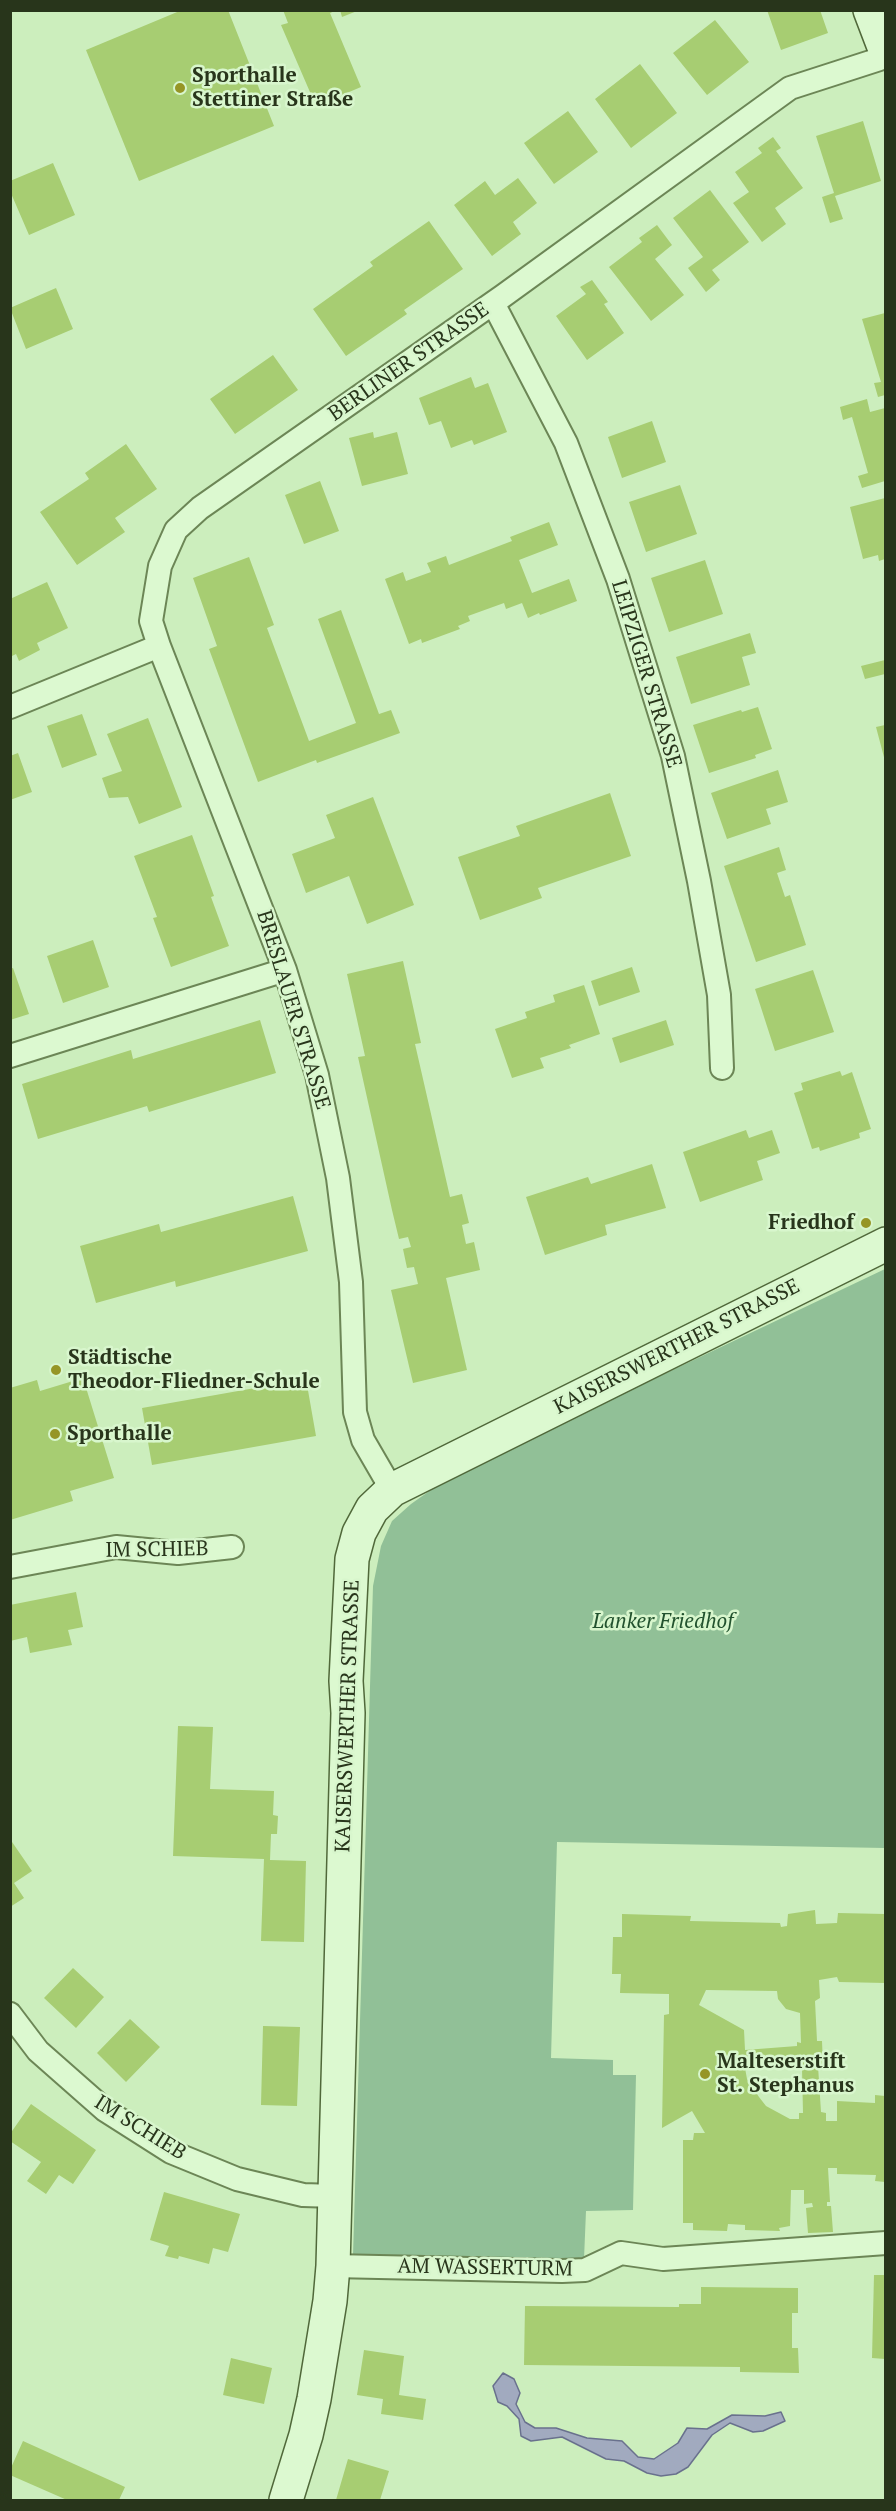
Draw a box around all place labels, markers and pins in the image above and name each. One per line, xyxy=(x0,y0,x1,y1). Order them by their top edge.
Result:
place label: Sporthalle Stettiner Straße xyxy=(192,63,353,113)
marker: Sporthalle Stettiner Straße xyxy=(173,81,187,95)
place label: Friedhof xyxy=(768,1210,854,1236)
marker: Friedhof xyxy=(859,1216,873,1230)
place label: Städtische Theodor-Fliedner-Schule xyxy=(68,1345,320,1395)
marker: Städtische Theodor-Fliedner-Schule xyxy=(49,1363,63,1377)
place label: Sporthalle xyxy=(67,1421,172,1447)
marker: Sporthalle xyxy=(48,1427,62,1441)
place label: Malteserstift St. Stephanus xyxy=(717,2049,854,2099)
marker: Malteserstift St. Stephanus xyxy=(698,2067,712,2081)

